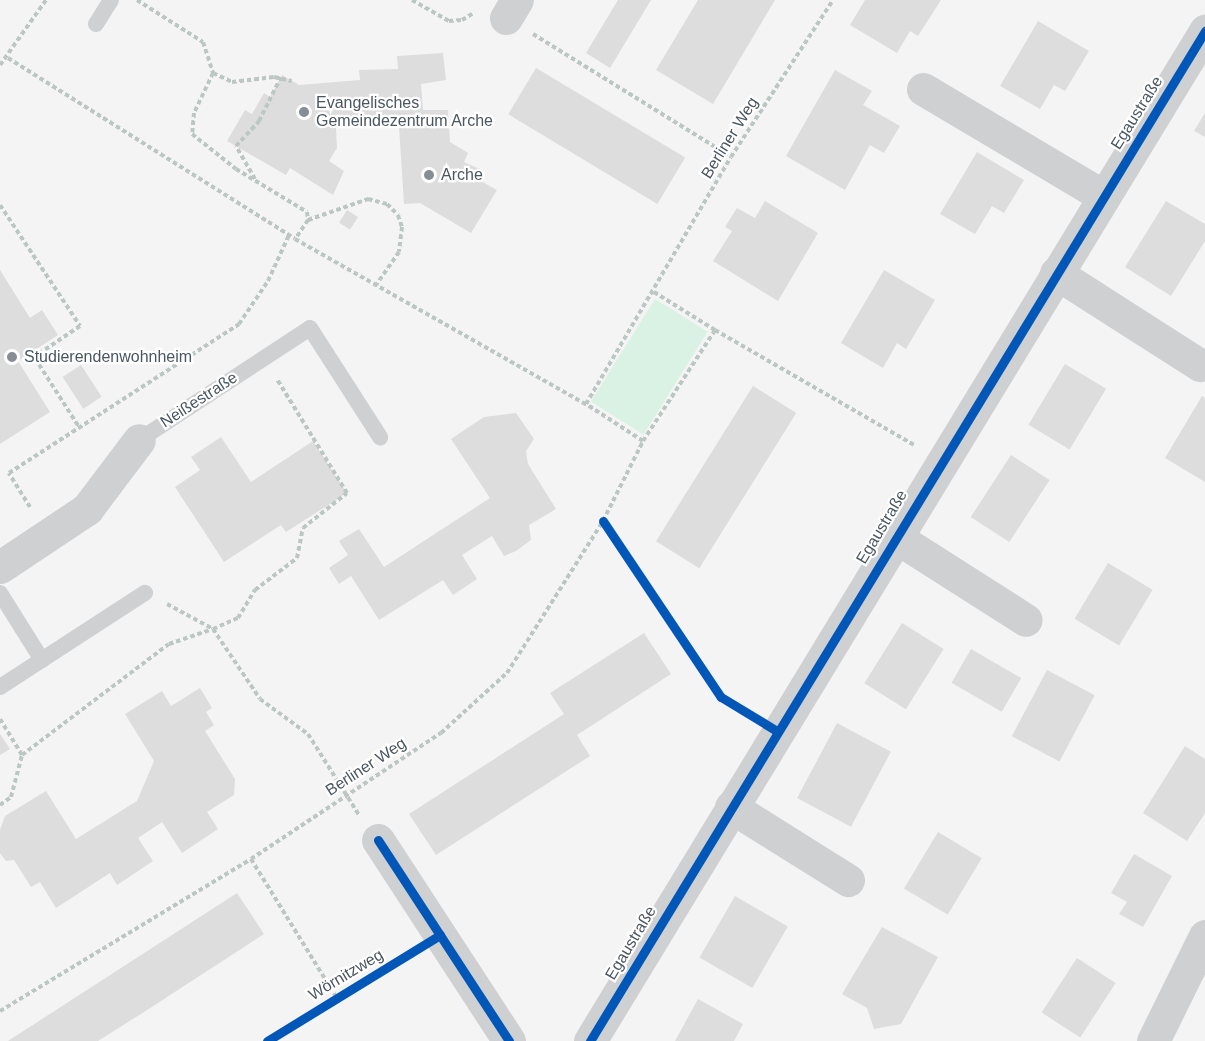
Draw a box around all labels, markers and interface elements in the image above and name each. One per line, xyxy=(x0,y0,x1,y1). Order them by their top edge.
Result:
street label: Egaustraße xyxy=(1107,73,1167,153)
place label: Evangelisches Gemeindezentrum Arche xyxy=(316,93,494,131)
street label: Berliner Weg xyxy=(697,94,763,182)
marker: Evangelisches Gemeindezentrum Arche xyxy=(297,105,311,119)
place label: Arche xyxy=(441,165,483,185)
marker: Arche xyxy=(422,168,436,182)
place label: Studierendenwohnheim xyxy=(24,347,192,367)
marker: Studierendenwohnheim xyxy=(5,350,19,364)
street label: Neißestraße xyxy=(157,368,241,432)
street label: Egaustraße xyxy=(852,487,912,567)
street label: Berliner Weg xyxy=(322,734,410,800)
street label: Egaustraße xyxy=(601,903,661,983)
street label: Wörnitzweg xyxy=(305,945,387,1005)

